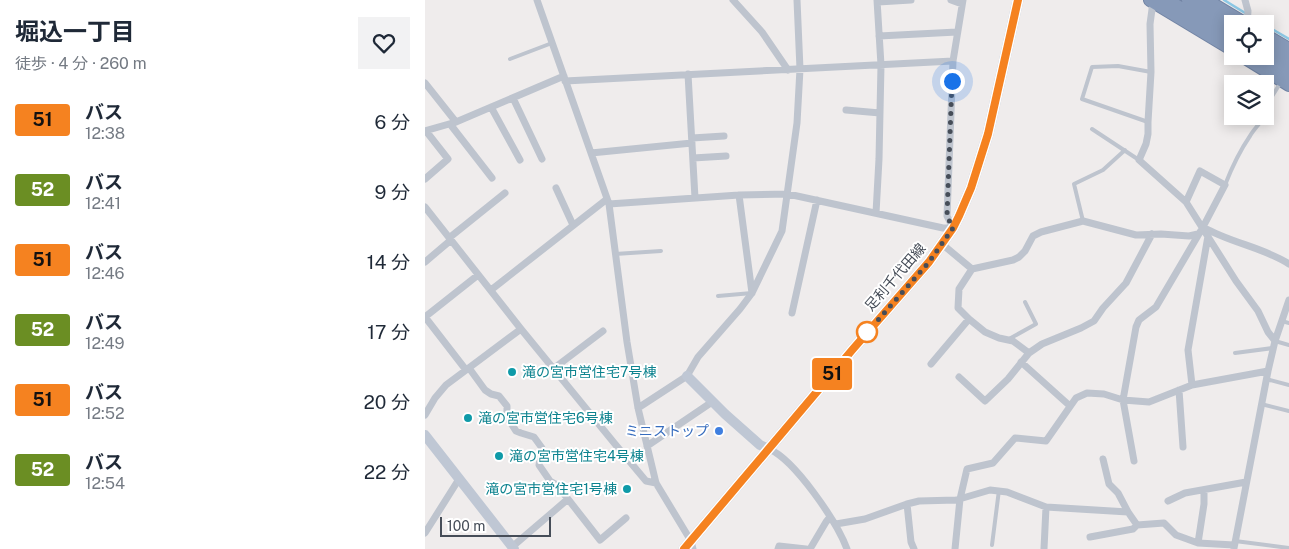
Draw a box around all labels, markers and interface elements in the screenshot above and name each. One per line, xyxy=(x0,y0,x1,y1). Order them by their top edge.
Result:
map controls xyxy=(1224,15,1274,125)
button: locate xyxy=(1224,15,1274,65)
text: 堀込一丁目 xyxy=(15,17,135,45)
button: heart xyxy=(358,17,410,69)
text: 徒歩 · 4 分 · 260 m xyxy=(15,54,147,73)
your location xyxy=(940,69,965,94)
button: layers xyxy=(1224,75,1274,125)
text: バス xyxy=(85,101,123,123)
text: 51 xyxy=(33,109,52,130)
text: 6 分 xyxy=(375,111,410,133)
text: 12:38 xyxy=(85,124,125,143)
text: バス xyxy=(85,171,123,193)
text: 52 xyxy=(31,179,54,200)
text: 9 分 xyxy=(375,181,410,203)
text: 12:41 xyxy=(85,194,121,213)
street label: 足利千代田線 xyxy=(861,240,929,314)
text: バス xyxy=(85,241,123,263)
text: 51 xyxy=(33,249,52,270)
text: 14 分 xyxy=(367,251,410,273)
text: 12:46 xyxy=(85,264,125,283)
text: バス xyxy=(85,311,123,333)
text: 52 xyxy=(31,319,54,340)
text: 17 分 xyxy=(367,321,410,343)
unlabelled marker xyxy=(856,321,878,343)
text: 12:49 xyxy=(85,334,125,353)
line badge: 51 xyxy=(809,358,855,390)
text: 51 xyxy=(822,363,842,384)
place label: 滝の宮市営住宅7号棟 xyxy=(522,364,656,380)
marker: 滝の宮市営住宅7号棟 xyxy=(506,366,518,378)
text: バス xyxy=(85,381,123,403)
text: 51 xyxy=(33,389,52,410)
text: 20 分 xyxy=(363,391,410,413)
text: 12:52 xyxy=(85,404,124,423)
place label: 滝の宮市営住宅6号棟 xyxy=(478,410,613,426)
marker: 滝の宮市営住宅6号棟 xyxy=(462,412,474,424)
place label: ミニストップ xyxy=(625,423,709,439)
marker: ミニストップ xyxy=(713,425,725,437)
place label: 滝の宮市営住宅4号棟 xyxy=(509,448,644,464)
marker: 滝の宮市営住宅4号棟 xyxy=(493,450,505,462)
text: バス xyxy=(85,451,123,473)
text: 52 xyxy=(31,459,54,480)
text: 22 分 xyxy=(364,461,410,483)
text: 12:54 xyxy=(85,474,125,493)
place label: 滝の宮市営住宅1号棟 xyxy=(485,481,617,497)
marker: 滝の宮市営住宅1号棟 xyxy=(621,483,633,495)
scale bar xyxy=(440,514,551,537)
text: 100 m xyxy=(447,518,485,534)

